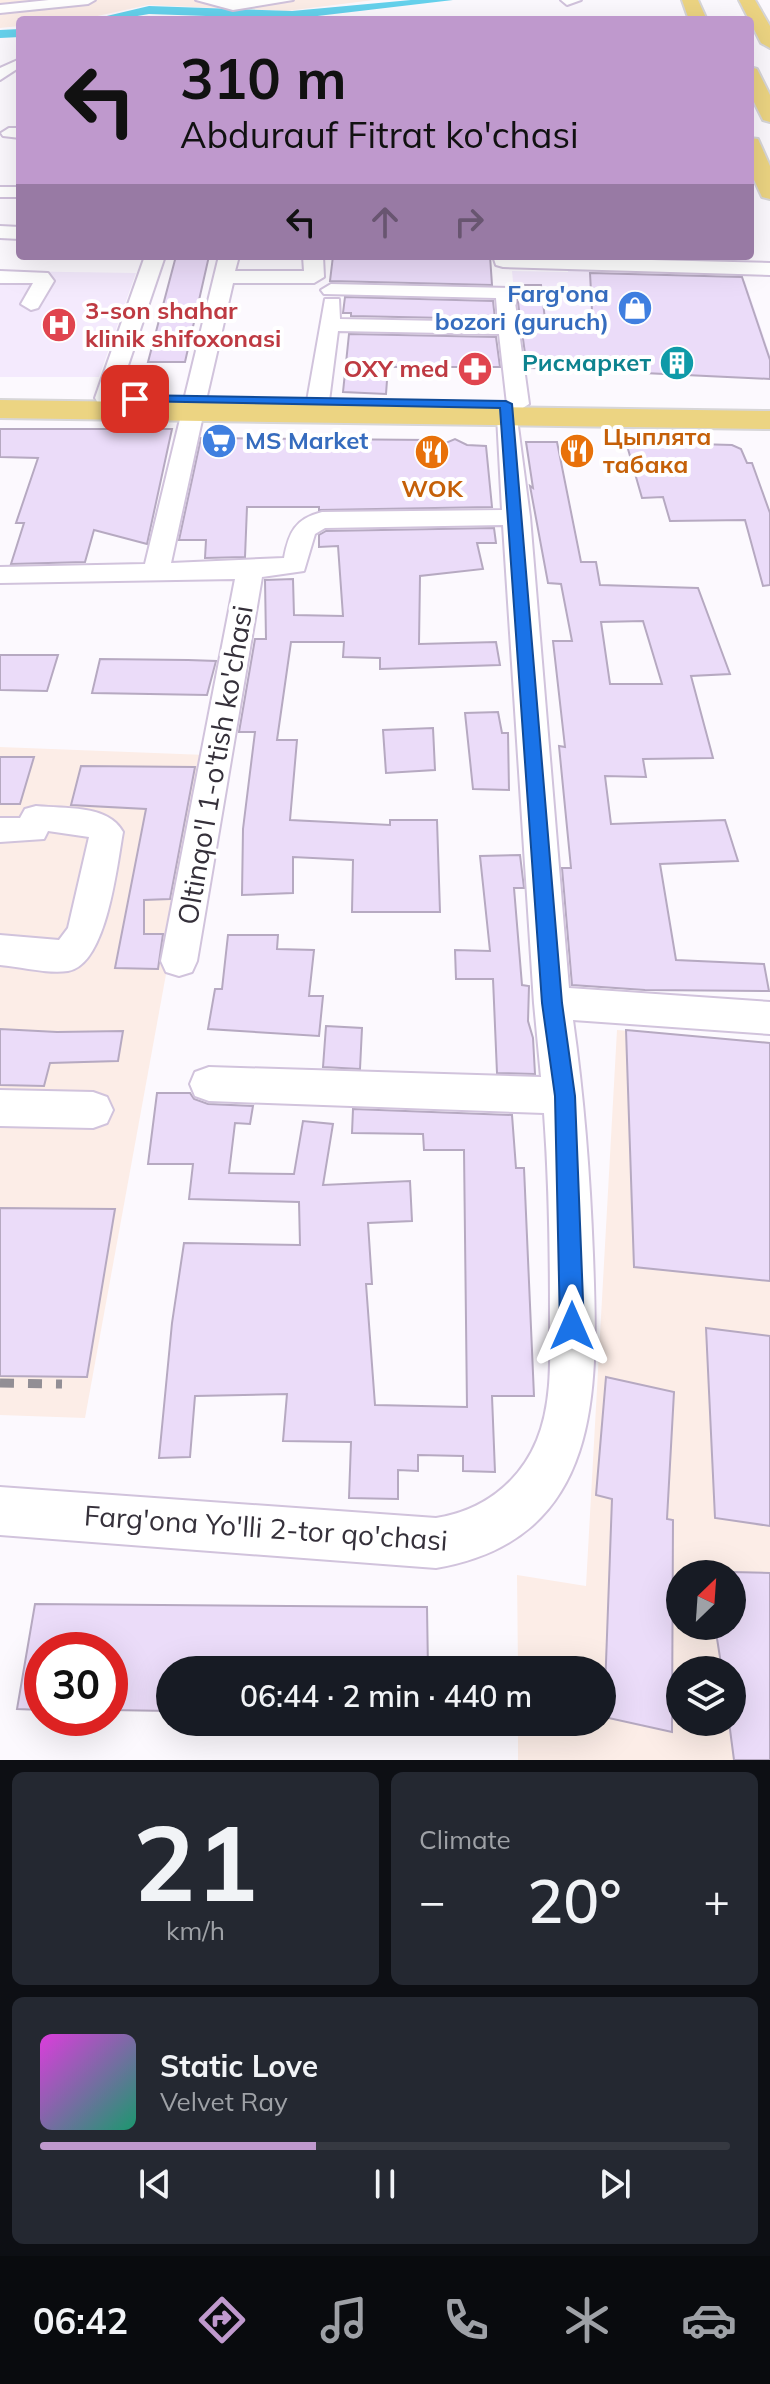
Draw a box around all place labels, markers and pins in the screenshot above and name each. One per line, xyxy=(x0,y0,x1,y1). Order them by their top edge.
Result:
place label: Farg'ona bozori (guruch) xyxy=(435,278,609,336)
shop icon: Farg'ona bozori (guruch) xyxy=(616,289,654,327)
place label: 3-son shahar klinik shifoxonasi xyxy=(85,295,281,353)
hospital icon: 3-son shahar klinik shifoxonasi xyxy=(40,306,78,344)
building icon: Рисмаркет xyxy=(658,344,696,382)
place label: Рисмаркет xyxy=(522,347,651,377)
pharmacy icon: OXY med xyxy=(456,350,494,388)
place label: OXY med xyxy=(343,353,449,383)
pin xyxy=(101,365,169,433)
place label: Цыплята табака xyxy=(603,421,712,479)
supermarket icon: MS Market xyxy=(200,422,238,460)
place label: MS Market xyxy=(245,425,368,455)
restaurant icon: Цыплята табака xyxy=(558,432,596,470)
restaurant icon: WOK xyxy=(413,433,451,471)
place label: WOK xyxy=(401,473,464,503)

